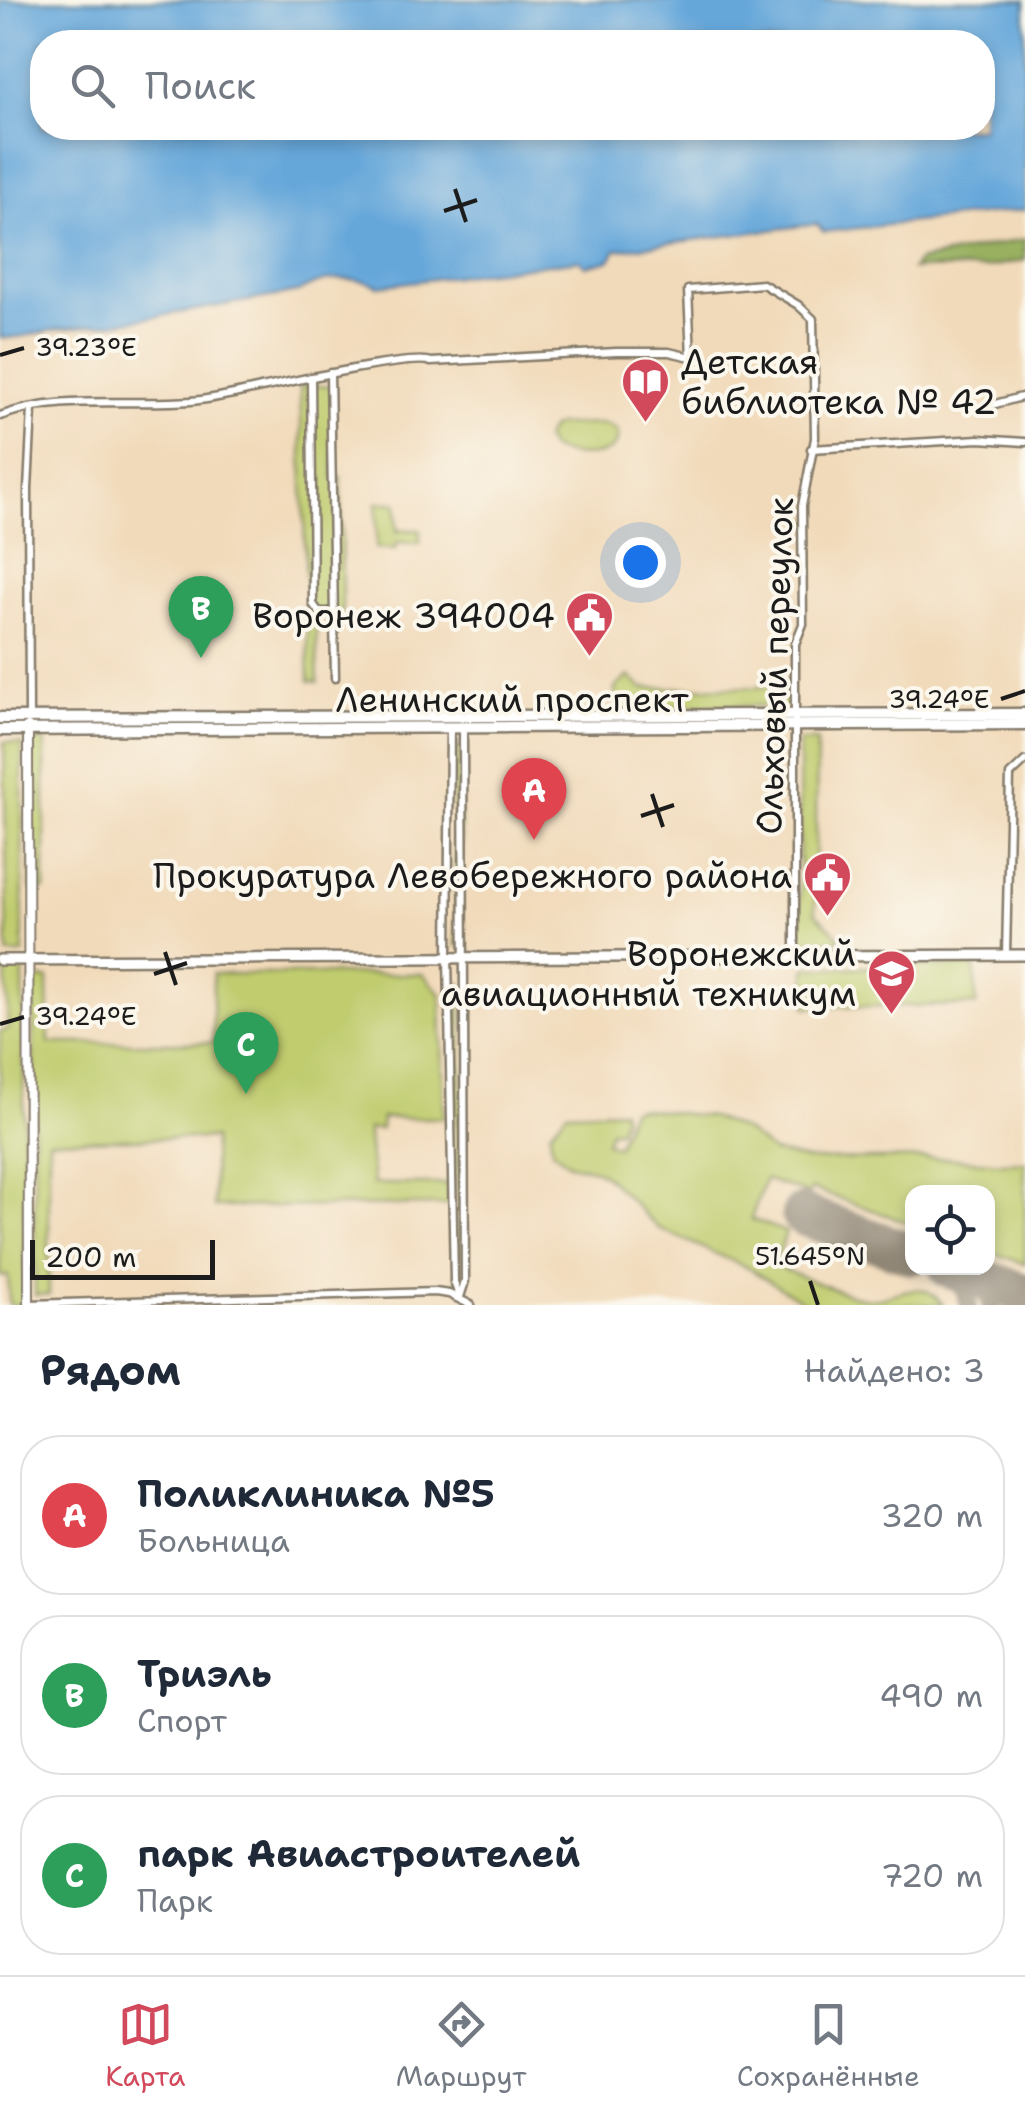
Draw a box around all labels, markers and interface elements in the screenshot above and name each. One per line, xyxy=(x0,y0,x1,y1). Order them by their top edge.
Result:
search box xyxy=(30,30,995,140)
icon: search xyxy=(65,58,120,113)
text: Поиск xyxy=(145,60,256,111)
text: 39.23°E xyxy=(35,330,137,364)
place label: Детская библиотека № 42 xyxy=(681,338,997,425)
library icon: Детская библиотека № 42 xyxy=(620,356,672,424)
street label: Ольховый переулок xyxy=(745,497,804,835)
your location xyxy=(615,537,666,588)
pin: B xyxy=(168,576,234,658)
public building icon: Воронеж 394004 xyxy=(564,590,616,658)
place label: Воронеж 394004 xyxy=(252,592,555,639)
street label: Ленинский проспект xyxy=(335,676,689,723)
text: 39.24°E xyxy=(888,682,990,716)
pin: A xyxy=(502,758,566,840)
public building icon: Прокуратура Левобережного района xyxy=(801,850,853,918)
place label: Прокуратура Левобережного района xyxy=(153,852,792,899)
place label: Воронежский авиационный техникум xyxy=(441,930,856,1017)
school or university icon: Воронежский авиационный техникум xyxy=(865,948,917,1016)
text: 39.24°E xyxy=(35,999,137,1033)
pin: C xyxy=(214,1012,278,1094)
map controls xyxy=(905,1185,995,1275)
button: locate xyxy=(905,1185,995,1275)
scale bar xyxy=(30,1235,215,1280)
text: 200 m xyxy=(45,1238,136,1276)
text: 51.645°N xyxy=(755,1239,865,1273)
text: Рядом xyxy=(40,1342,181,1398)
text: Найдено: 3 xyxy=(804,1349,985,1392)
text: Поликлиника №5 xyxy=(137,1468,495,1519)
text: A xyxy=(62,1494,87,1537)
text: 320 m xyxy=(880,1494,983,1537)
text: Больница xyxy=(137,1519,290,1562)
text: Триэль xyxy=(137,1648,272,1699)
text: B xyxy=(65,1674,84,1717)
text: 490 m xyxy=(879,1674,983,1717)
text: Спорт xyxy=(137,1699,227,1742)
text: парк Авиастроителей xyxy=(137,1828,580,1879)
text: C xyxy=(65,1854,84,1897)
text: 720 m xyxy=(881,1854,983,1897)
text: Парк xyxy=(137,1879,213,1922)
tab: Карта xyxy=(105,1997,185,2095)
tab: Маршрут xyxy=(396,1997,526,2095)
tab: Сохранённые xyxy=(737,1997,920,2095)

